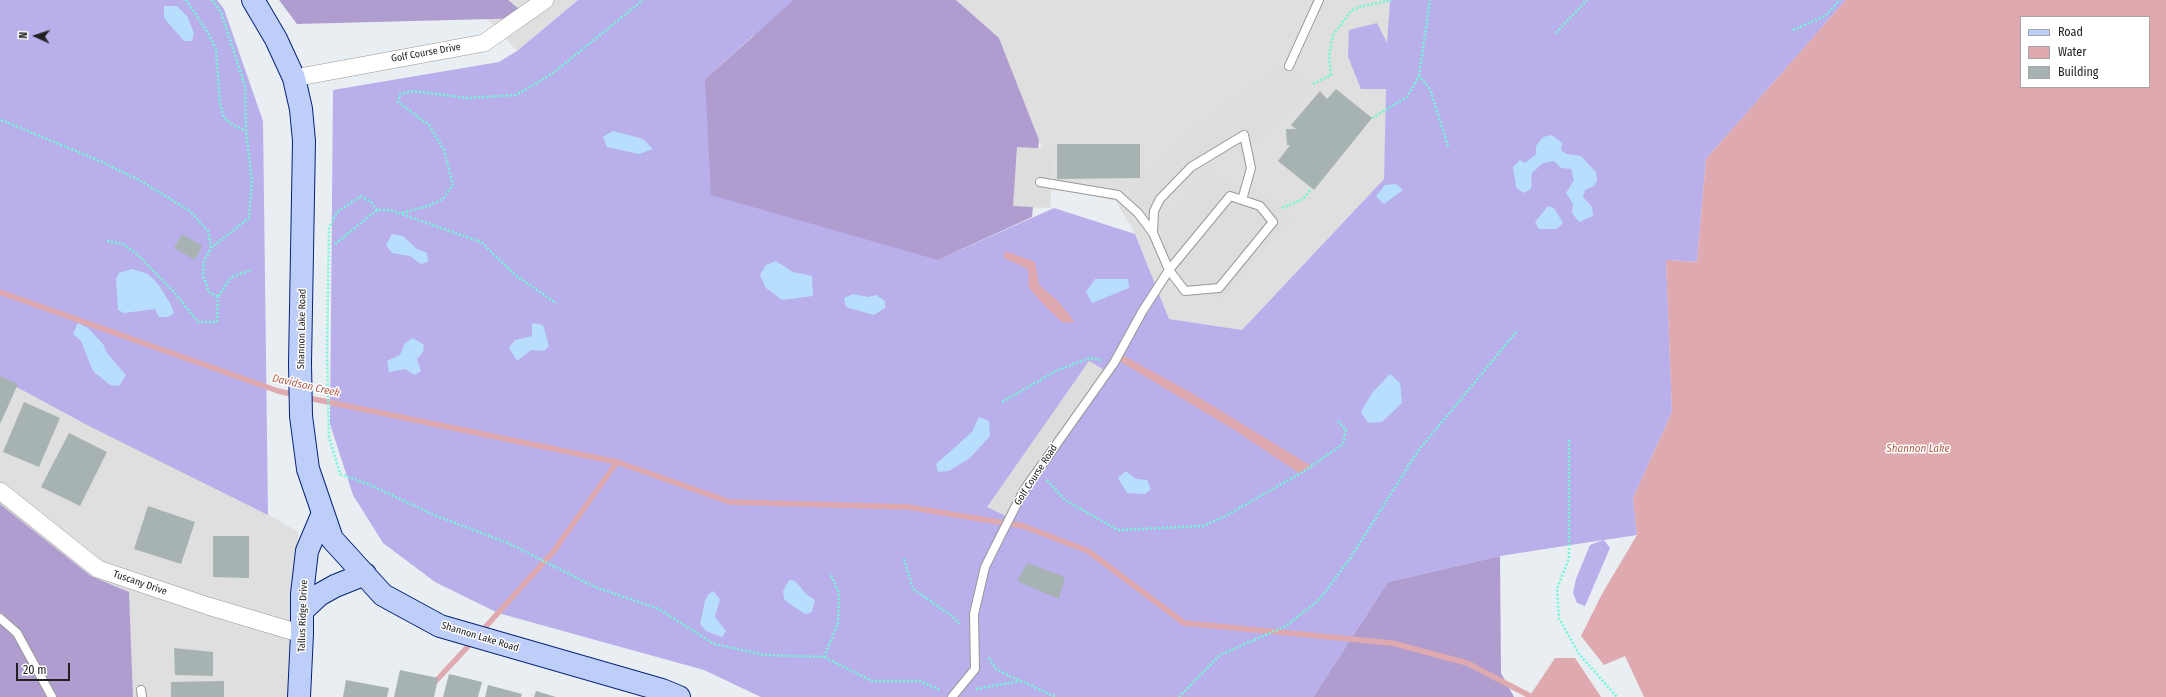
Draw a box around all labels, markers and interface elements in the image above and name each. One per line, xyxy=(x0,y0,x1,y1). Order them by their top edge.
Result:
north arrow xyxy=(16,16,56,56)
legend xyxy=(2020,16,2150,88)
text: Road xyxy=(2058,25,2083,39)
text: N xyxy=(17,32,30,39)
street label: Golf Course Drive xyxy=(390,41,462,65)
text: Water xyxy=(2058,45,2086,59)
text: Building xyxy=(2058,65,2098,79)
street label: Shannon Lake Road xyxy=(295,289,309,369)
water label: Davidson Creek xyxy=(271,372,341,400)
street label: Golf Course Road xyxy=(1012,442,1060,508)
water label: Shannon Lake xyxy=(1886,442,1950,456)
street label: Tuscany Drive xyxy=(112,568,168,598)
street label: Tallus Ridge Drive xyxy=(296,580,310,652)
street label: Shannon Lake Road xyxy=(440,620,520,654)
scale bar xyxy=(18,655,72,681)
text: 20 m xyxy=(23,663,47,677)

